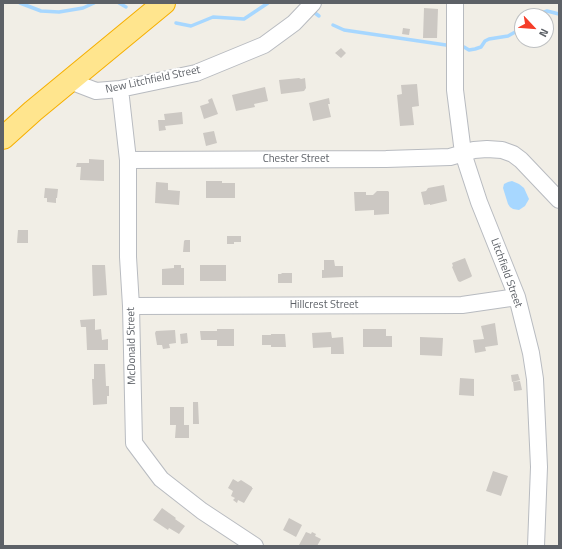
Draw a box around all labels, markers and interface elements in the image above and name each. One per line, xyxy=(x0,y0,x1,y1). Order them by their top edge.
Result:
north arrow xyxy=(514,8,554,48)
text: N xyxy=(535,26,553,40)
street label: New Litchfield Street xyxy=(104,63,202,97)
street label: Chester Street xyxy=(263,152,329,166)
street label: Litchfield Street xyxy=(487,236,525,310)
street label: Hillcrest Street xyxy=(290,298,358,312)
street label: McDonald Street xyxy=(125,307,139,385)

